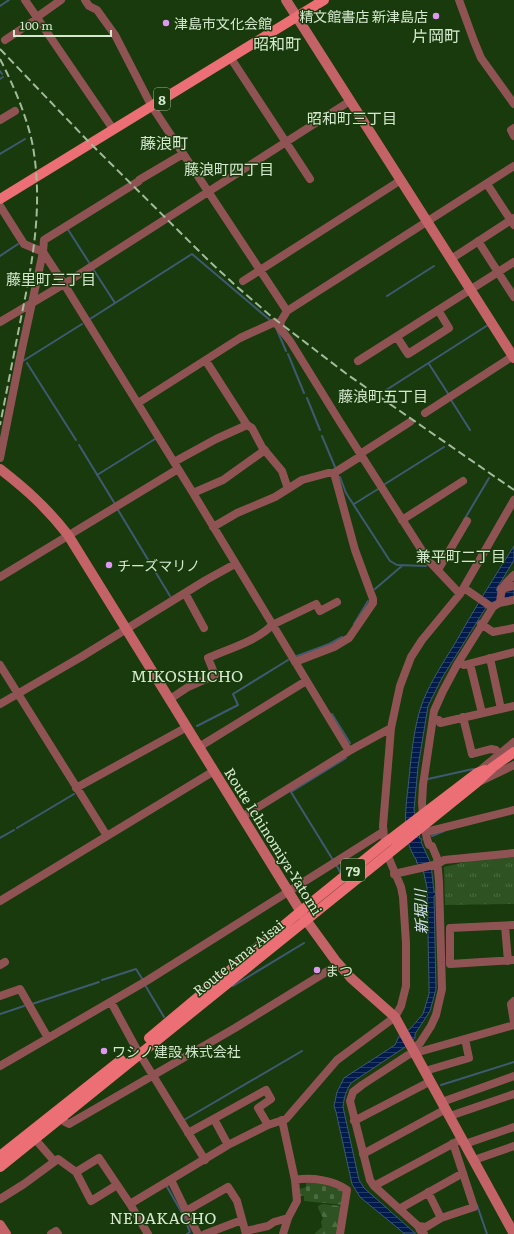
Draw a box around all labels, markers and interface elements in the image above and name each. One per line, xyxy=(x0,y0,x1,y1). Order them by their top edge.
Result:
place label: 精文館書店 新津島店 xyxy=(299,6,428,26)
marker: 精文館書店 新津島店 xyxy=(431,11,441,21)
scale bar xyxy=(14,12,111,38)
place label: 津島市文化会館 xyxy=(174,13,272,33)
text: 100 m xyxy=(20,16,53,34)
marker: 津島市文化会館 xyxy=(161,18,171,28)
district label: 片岡町 xyxy=(412,23,460,47)
district label: 昭和町 xyxy=(253,31,301,55)
road number: 8 xyxy=(154,88,170,110)
district label: 昭和町三丁目 xyxy=(307,106,397,129)
district label: 藤浪町 xyxy=(140,130,188,154)
district label: 藤浪町四丁目 xyxy=(184,157,274,180)
district label: 藤里町三丁目 xyxy=(6,267,96,290)
district label: 藤浪町五丁目 xyxy=(338,384,428,407)
district label: 兼平町二丁目 xyxy=(416,544,506,567)
place label: チーズマリノ xyxy=(117,555,200,575)
marker: チーズマリノ xyxy=(104,560,114,570)
district label: MIKOSHICHO xyxy=(131,663,243,687)
street label: Route Ichinomiya-Yatomi xyxy=(220,763,328,919)
road number: 79 xyxy=(341,859,365,881)
water label: 新堀川 xyxy=(408,887,432,935)
street label: Route Ama-Aisai xyxy=(189,914,288,1000)
place label: まつ xyxy=(325,960,353,980)
marker: まつ xyxy=(312,965,322,975)
place label: ワシノ建設 株式会社 xyxy=(112,1041,241,1061)
marker: ワシノ建設 株式会社 xyxy=(99,1046,109,1056)
district label: NEDAKACHO xyxy=(109,1205,217,1229)

